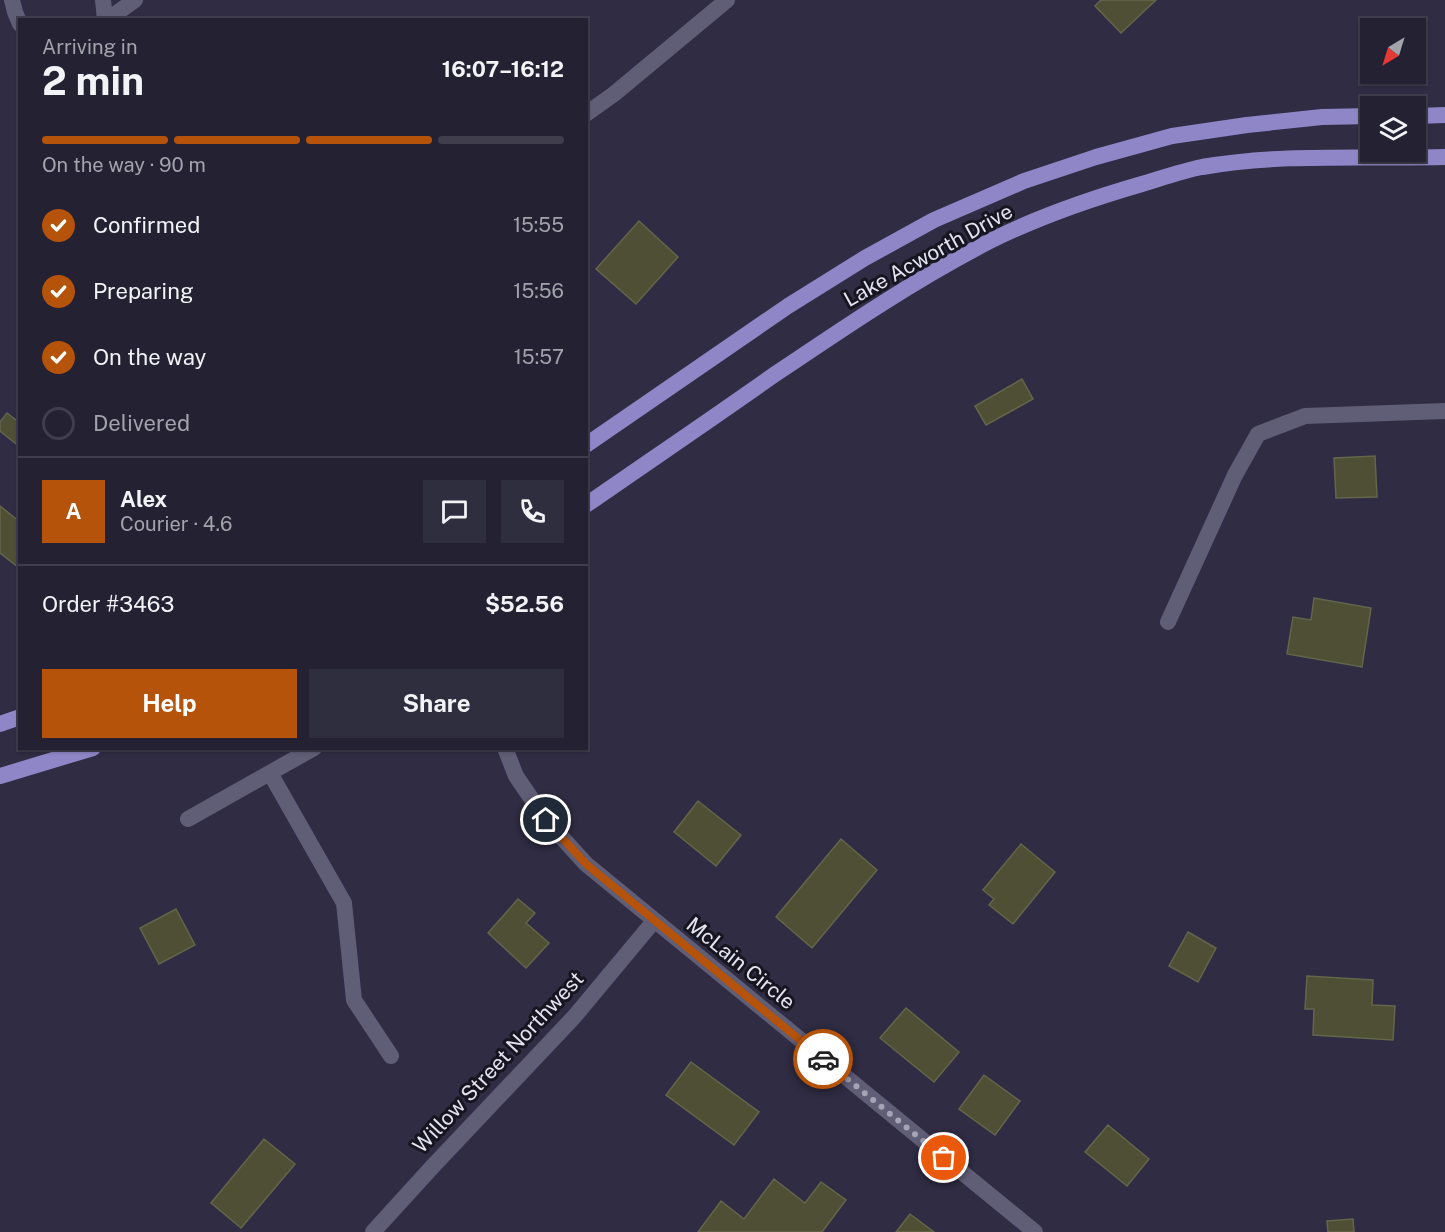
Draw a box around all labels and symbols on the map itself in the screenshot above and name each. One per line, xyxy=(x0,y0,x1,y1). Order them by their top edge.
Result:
north arrow xyxy=(1360,18,1426,84)
street label: Lake Acworth Drive xyxy=(839,198,1017,312)
pin xyxy=(520,794,571,845)
street label: McLain Circle xyxy=(682,912,800,1014)
street label: Willow Street Northwest xyxy=(407,966,589,1158)
courier xyxy=(793,1029,853,1089)
pin xyxy=(918,1132,969,1183)

